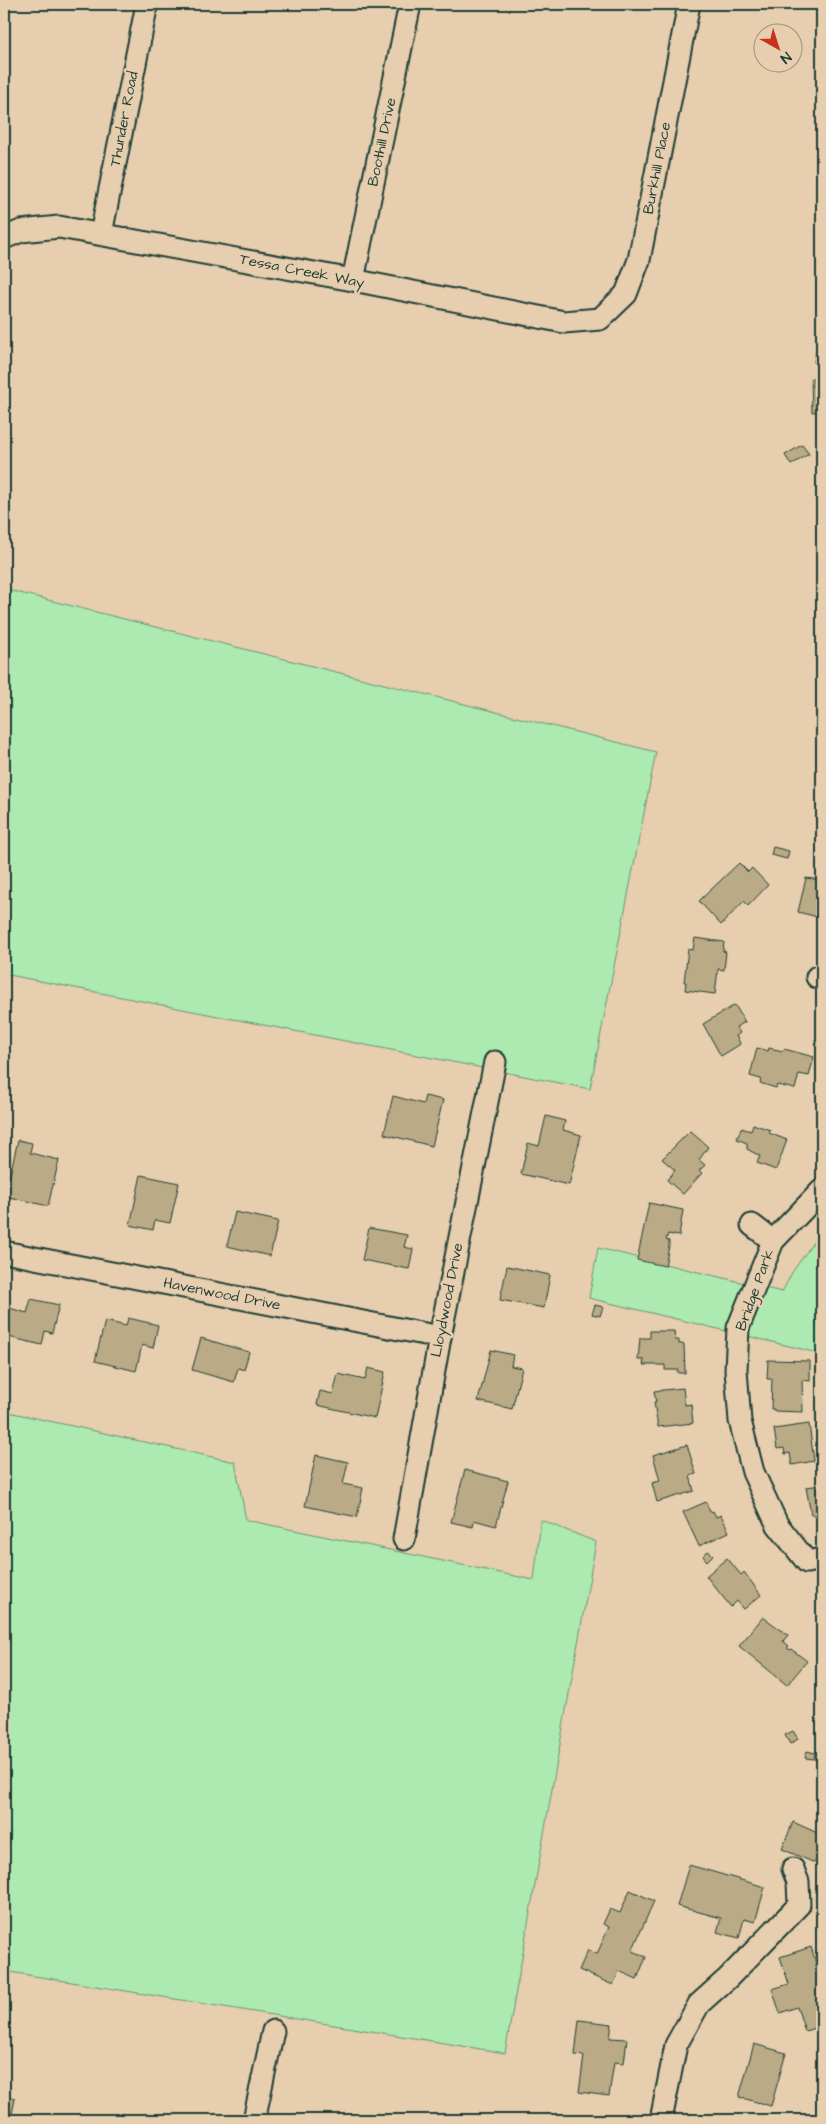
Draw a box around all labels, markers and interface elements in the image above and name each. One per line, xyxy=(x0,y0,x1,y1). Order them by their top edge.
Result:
north arrow xyxy=(754,22,804,72)
text: N xyxy=(776,47,795,68)
street label: Thunder Road xyxy=(104,69,144,168)
street label: Boothill Drive xyxy=(362,96,402,188)
street label: Burkhill Place xyxy=(638,120,676,216)
street label: Tessa Creek Way xyxy=(238,249,366,294)
street label: Lloydwood Drive xyxy=(426,1241,469,1359)
street label: Bridge Park xyxy=(731,1246,780,1334)
street label: Havenwood Drive xyxy=(162,1272,282,1316)

